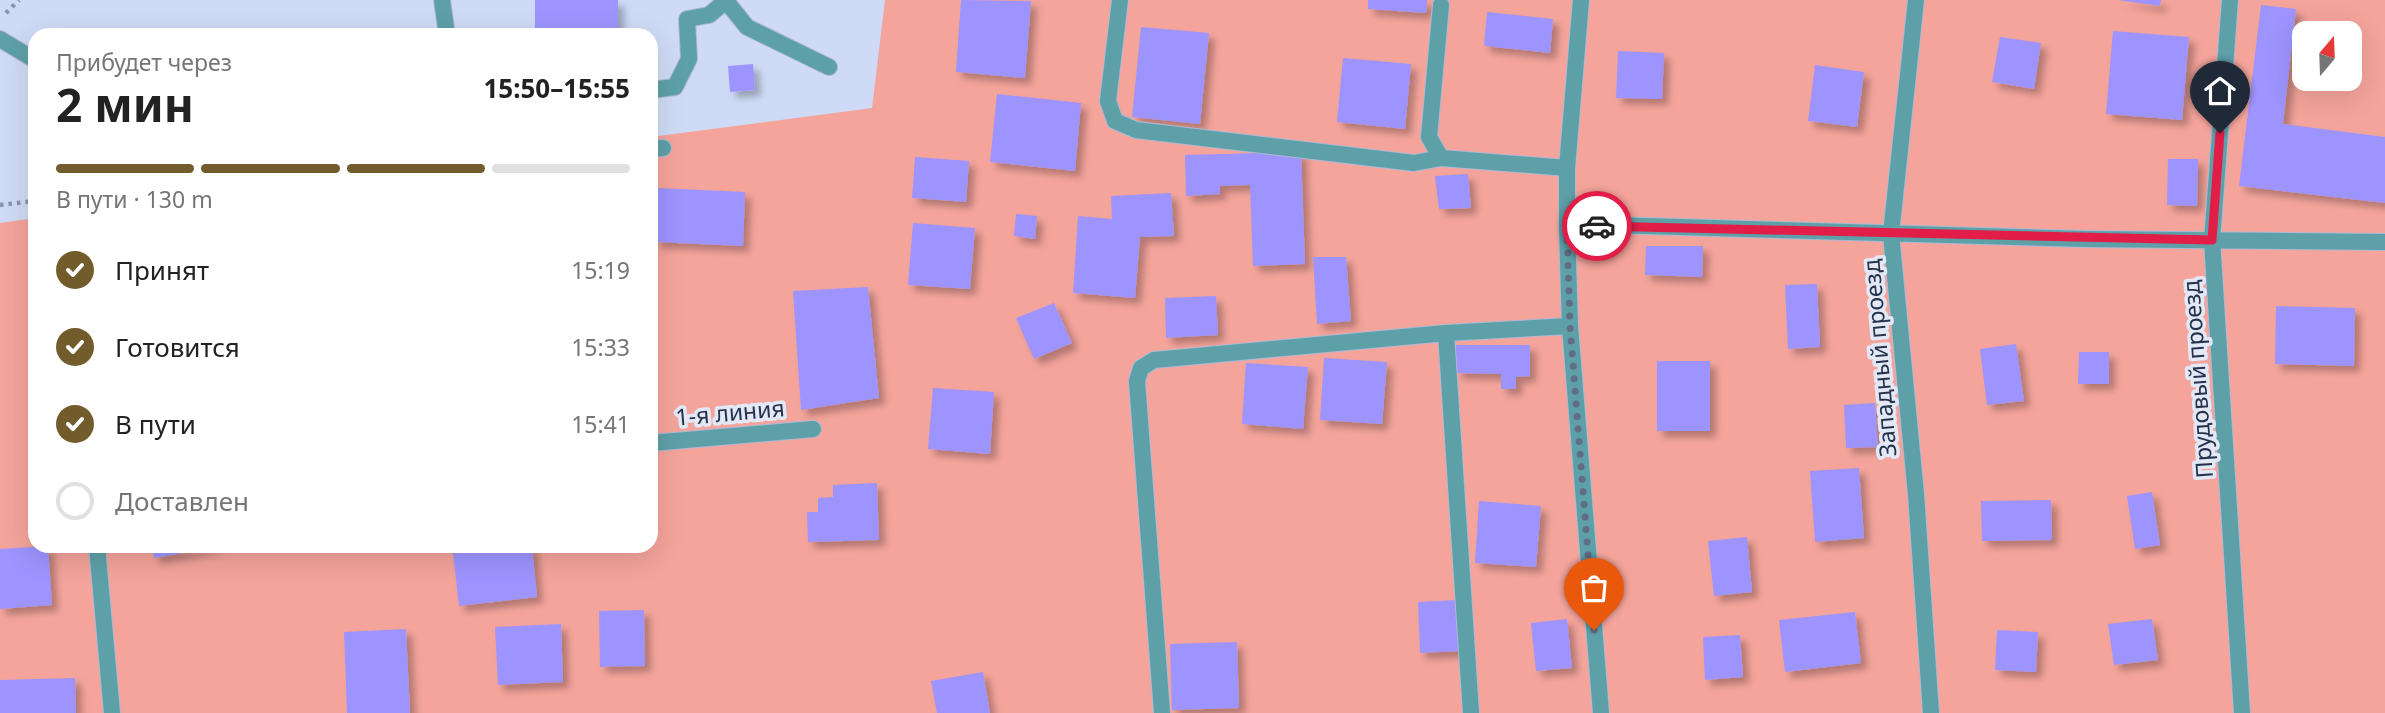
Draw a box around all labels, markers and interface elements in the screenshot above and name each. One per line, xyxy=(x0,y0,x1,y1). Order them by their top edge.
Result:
north arrow xyxy=(2292,21,2362,91)
map controls xyxy=(2292,21,2362,91)
text: Прибудет через xyxy=(56,46,232,78)
pin xyxy=(2190,61,2250,133)
text: 15:50–15:55 xyxy=(483,70,630,106)
icon: home xyxy=(2201,72,2239,110)
text: 2 мин xyxy=(56,73,194,135)
text: В пути · 130 m xyxy=(56,183,213,215)
courier xyxy=(1562,191,1632,261)
icon: car xyxy=(1578,207,1616,245)
icon: check xyxy=(56,251,94,289)
text: Принят xyxy=(115,252,209,288)
text: 15:19 xyxy=(571,254,630,286)
street label: Западный проезд xyxy=(1854,258,1904,458)
street label: Прудовый проезд xyxy=(2174,279,2220,479)
icon: check xyxy=(56,328,94,366)
text: Готовится xyxy=(115,329,240,365)
text: 15:33 xyxy=(571,331,630,363)
street label: 1-я линия xyxy=(674,391,786,433)
icon: check xyxy=(56,405,94,443)
text: В пути xyxy=(115,406,196,442)
text: 15:41 xyxy=(571,408,630,440)
text: Доставлен xyxy=(115,483,249,519)
pin xyxy=(1564,558,1624,630)
icon: bag xyxy=(1575,569,1613,607)

